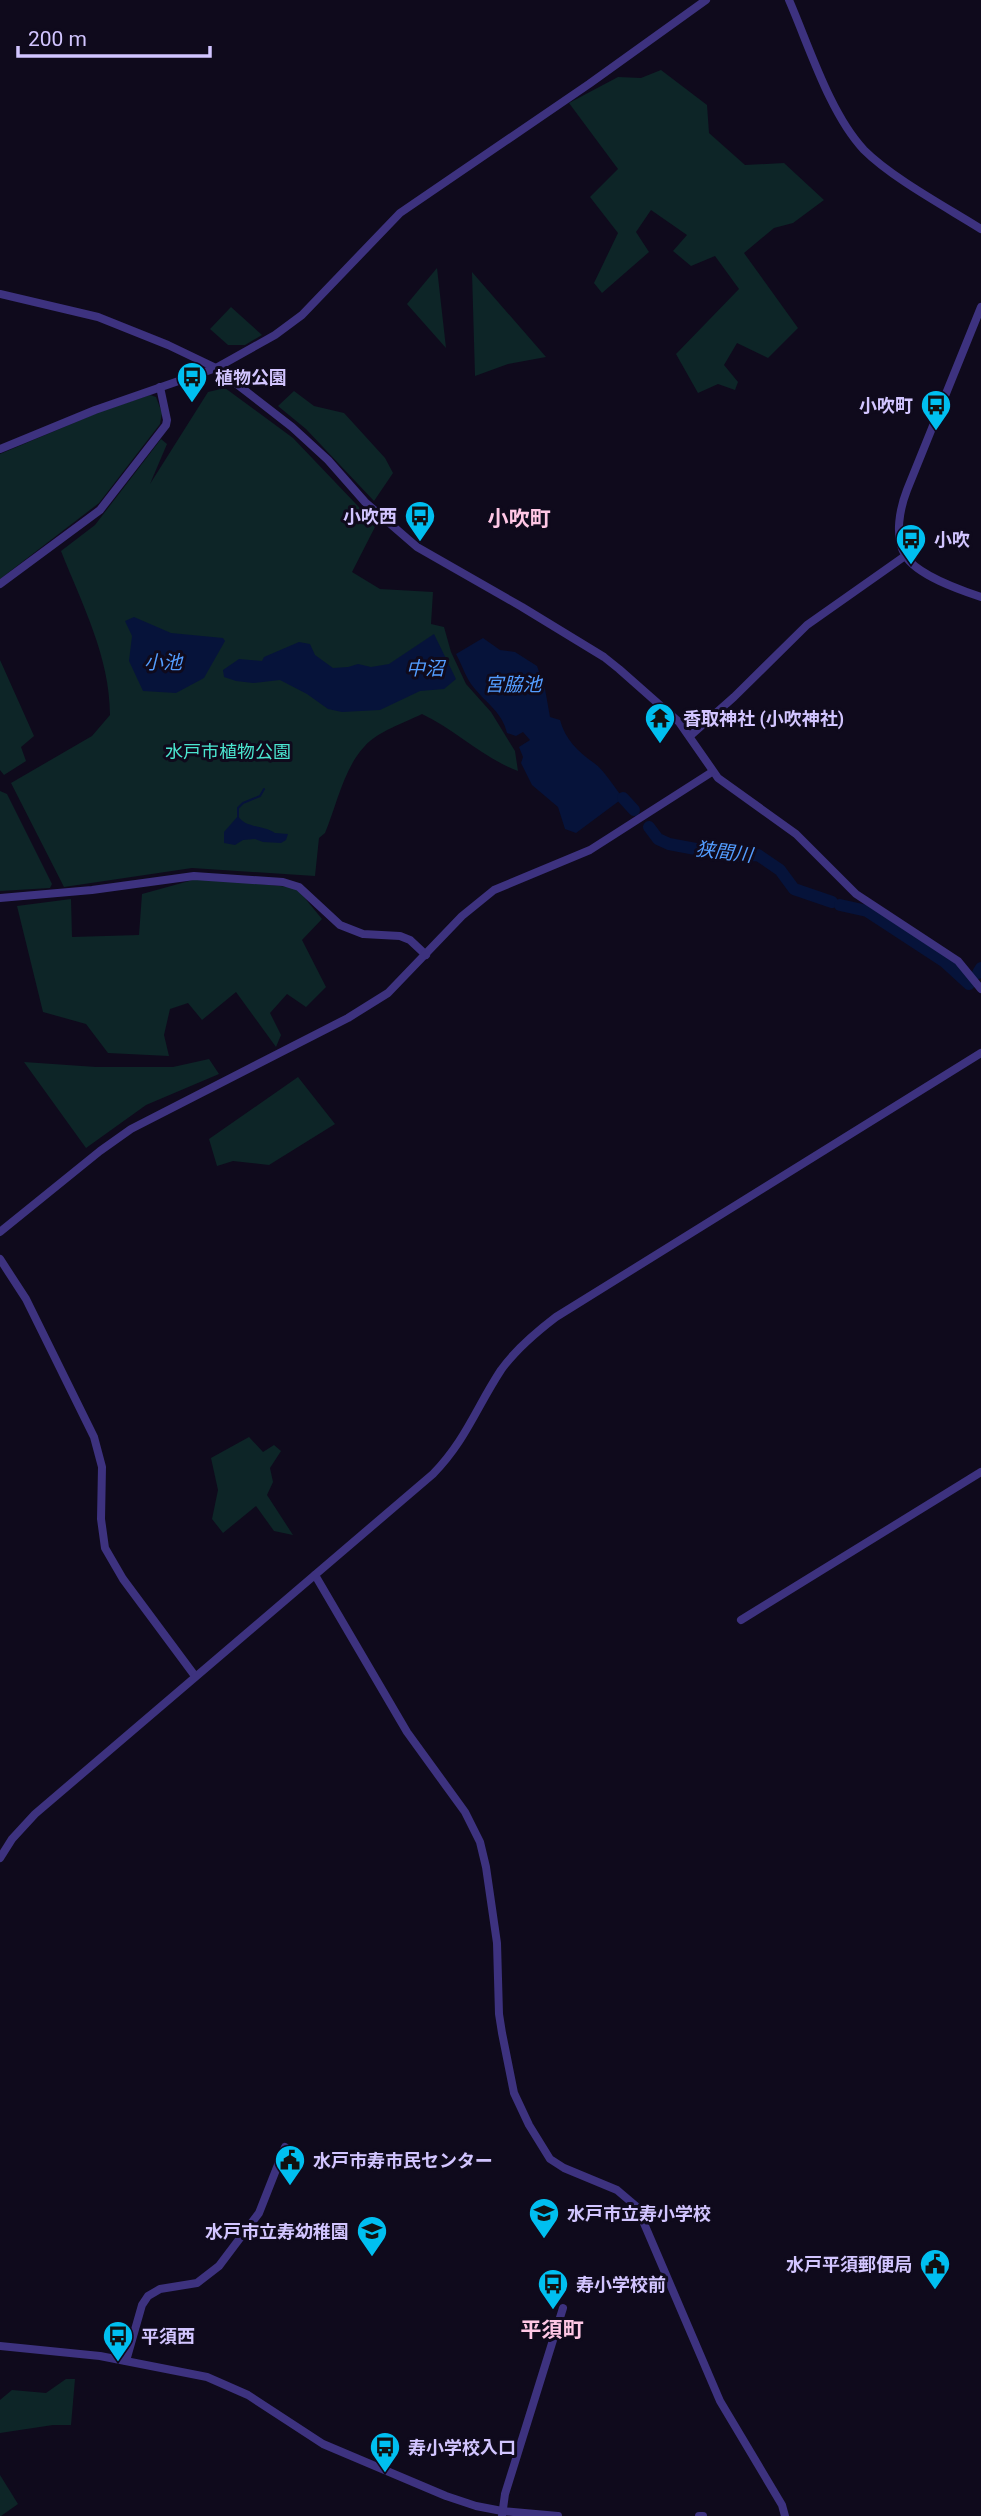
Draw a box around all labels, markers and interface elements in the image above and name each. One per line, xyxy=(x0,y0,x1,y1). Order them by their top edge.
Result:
scale bar xyxy=(18,14,210,58)
text: 200 m xyxy=(28,27,87,51)
bus stop icon: 植物公園 xyxy=(175,360,209,404)
place label: 植物公園 xyxy=(215,367,287,388)
bus stop icon: 小吹町 xyxy=(919,388,953,432)
place label: 小吹町 xyxy=(859,395,913,416)
bus stop icon: 小吹西 xyxy=(403,499,437,543)
place label: 小吹西 xyxy=(343,506,397,527)
district label: 小吹町 xyxy=(488,507,551,531)
bus stop icon: 小吹 xyxy=(894,522,928,566)
place label: 小吹 xyxy=(934,529,970,550)
water label: 小池 xyxy=(144,651,184,674)
water label: 中沼 xyxy=(406,657,447,680)
water label: 宮脇池 xyxy=(484,673,543,696)
temple icon: 香取神社 (小吹神社) xyxy=(643,701,677,745)
place label: 香取神社 (小吹神社) xyxy=(683,708,844,730)
park label: 水戸市植物公園 xyxy=(165,741,291,762)
water label: 狭間川 xyxy=(694,837,756,867)
public building icon: 水戸市寿市民センター xyxy=(273,2143,307,2187)
place label: 水戸市寿市民センター xyxy=(313,2150,493,2171)
school or university icon: 水戸市立寿小学校 xyxy=(527,2196,561,2240)
place label: 水戸市立寿小学校 xyxy=(567,2203,711,2224)
school or university icon: 水戸市立寿幼稚園 xyxy=(355,2214,389,2258)
place label: 水戸市立寿幼稚園 xyxy=(205,2221,349,2242)
public building icon: 水戸平須郵便局 xyxy=(918,2247,952,2291)
place label: 水戸平須郵便局 xyxy=(786,2254,912,2275)
bus stop icon: 寿小学校前 xyxy=(536,2267,570,2311)
place label: 寿小学校前 xyxy=(576,2274,666,2295)
district label: 平須町 xyxy=(521,2318,584,2342)
bus stop icon: 平須西 xyxy=(101,2319,135,2363)
place label: 平須西 xyxy=(141,2326,195,2347)
bus stop icon: 寿小学校入口 xyxy=(368,2430,402,2474)
place label: 寿小学校入口 xyxy=(408,2437,516,2458)

